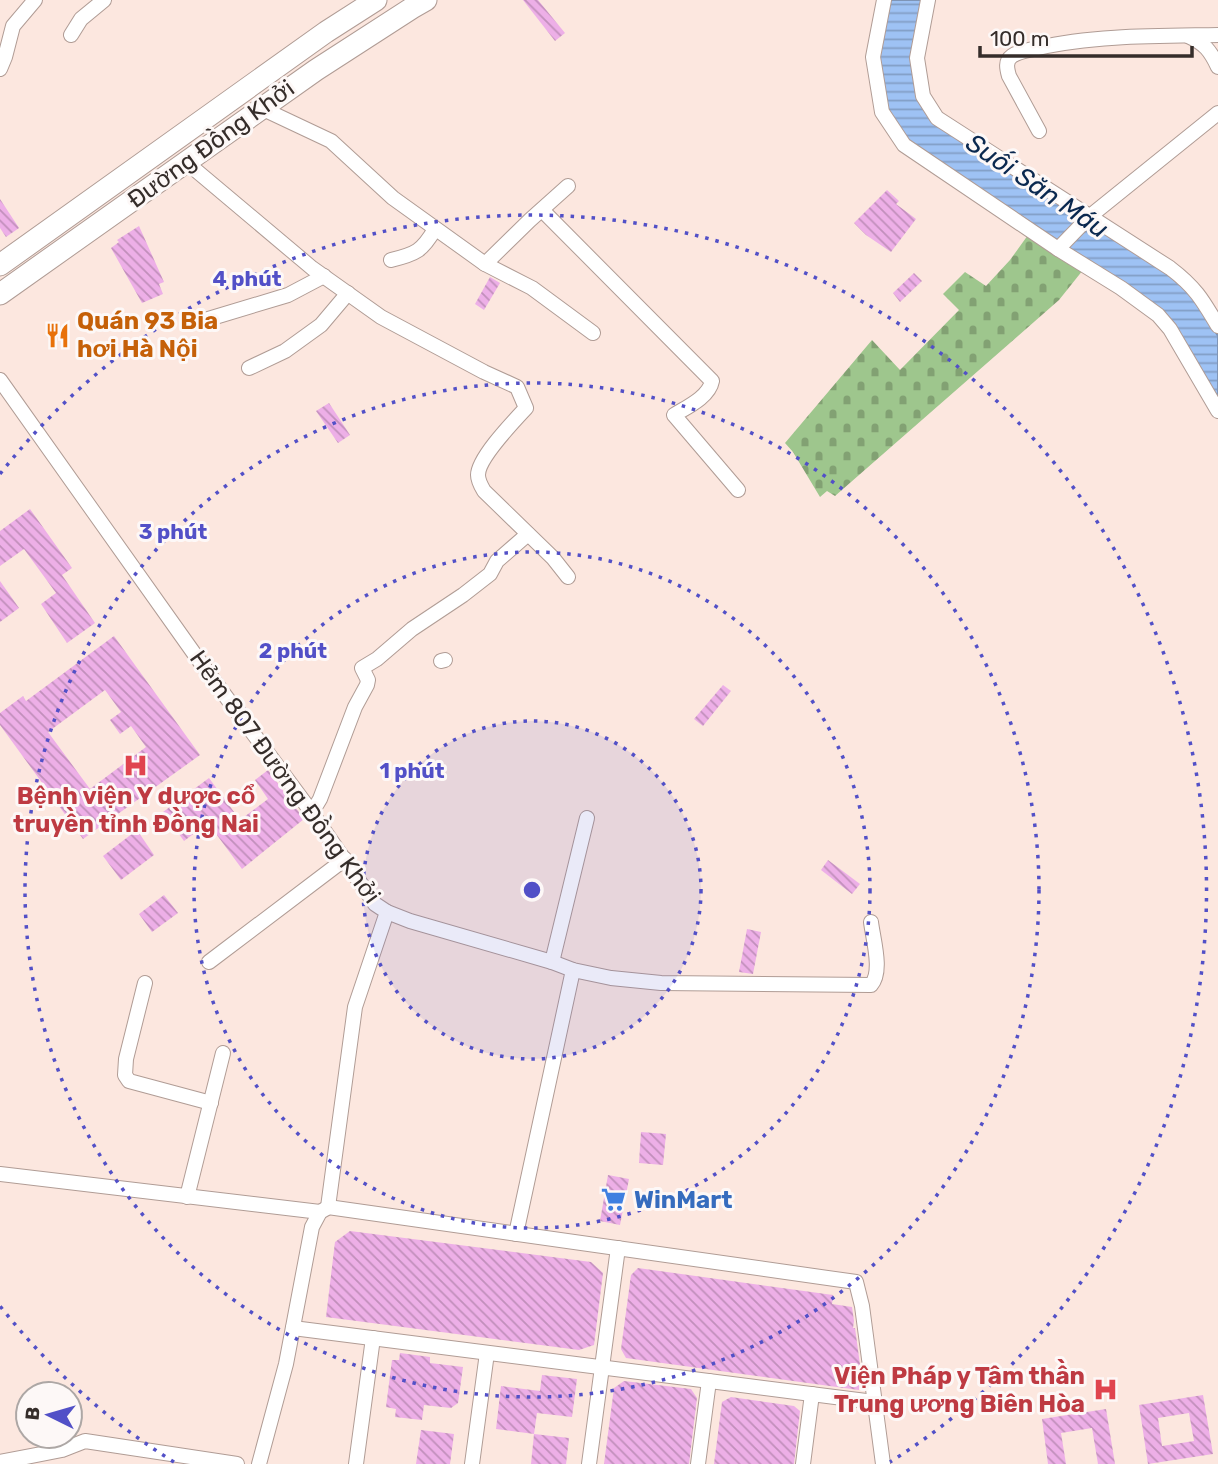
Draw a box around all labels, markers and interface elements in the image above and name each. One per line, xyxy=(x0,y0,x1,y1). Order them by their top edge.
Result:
scale bar xyxy=(980,14,1192,58)
text: 100 m xyxy=(990,26,1049,51)
street label: Đường Đồng Khởi xyxy=(121,72,300,214)
water label: Suối Săn Máu xyxy=(960,126,1115,245)
text: 4 phút xyxy=(213,266,282,291)
place label: Quán 93 Bia hơi Hà Nội xyxy=(77,307,218,363)
restaurant icon: Quán 93 Bia hơi Hà Nội xyxy=(43,321,71,349)
text: 3 phút xyxy=(139,519,207,544)
text: 2 phút xyxy=(259,638,327,663)
street label: Hẻm 807 Đường Đồng Khởi xyxy=(184,644,388,909)
hospital icon: Bệnh viện Y dược cổ truyền tỉnh Đồng Nai xyxy=(122,751,150,779)
text: 1 phút xyxy=(379,758,445,783)
place label: Bệnh viện Y dược cổ truyền tỉnh Đồng Nai xyxy=(13,782,259,838)
centre of rings xyxy=(520,878,544,902)
supermarket icon: WinMart xyxy=(600,1186,628,1214)
place label: WinMart xyxy=(634,1186,732,1214)
place label: Viện Pháp y Tâm thần Trung ương Biên Hòa xyxy=(834,1359,1085,1418)
hospital icon: Viện Pháp y Tâm thần Trung ương Biên Hòa xyxy=(1091,1376,1119,1404)
north arrow xyxy=(14,1380,84,1450)
text: B xyxy=(21,1406,45,1421)

